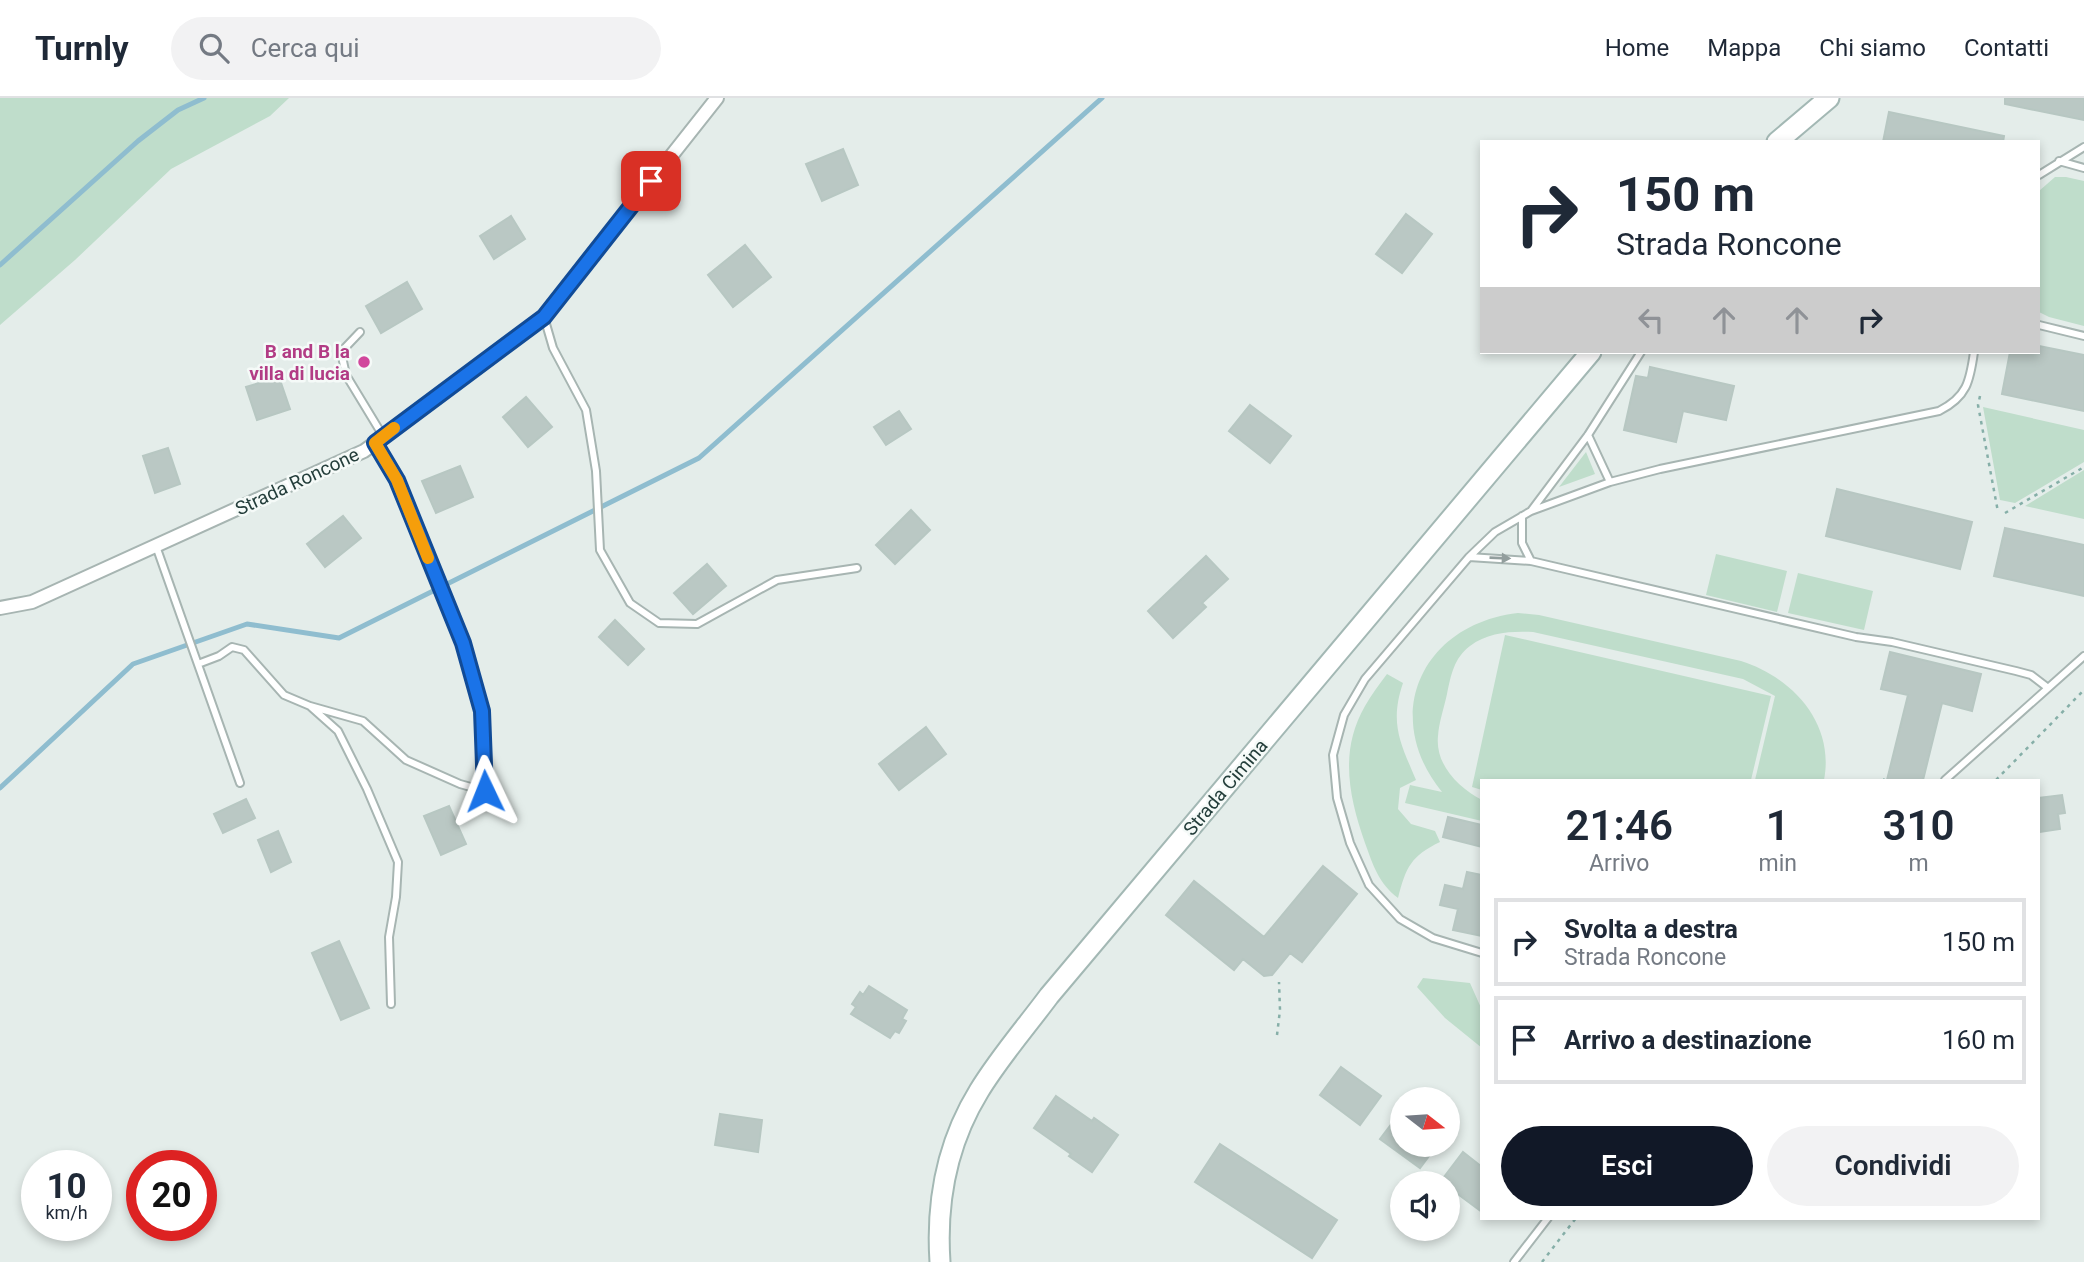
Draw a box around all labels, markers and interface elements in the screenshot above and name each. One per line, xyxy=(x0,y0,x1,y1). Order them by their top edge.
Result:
search box xyxy=(171,17,661,80)
text: Turnly xyxy=(35,29,129,68)
icon: search xyxy=(195,29,233,67)
text: Cerca qui xyxy=(251,33,360,63)
text: Home xyxy=(1605,34,1669,62)
text: Mappa xyxy=(1707,34,1781,62)
text: Chi siamo xyxy=(1819,34,1926,62)
text: Contatti xyxy=(1964,34,2049,62)
pin xyxy=(621,151,681,211)
icon: arrive xyxy=(632,162,670,200)
text: 150 m xyxy=(1616,166,1755,223)
icon: right xyxy=(1501,168,1592,259)
text: Strada Roncone xyxy=(1616,225,1842,263)
icon: left xyxy=(1632,301,1670,339)
icon: ahead xyxy=(1705,301,1743,339)
icon: ahead xyxy=(1778,301,1816,339)
icon: right xyxy=(1851,301,1889,339)
place label: B and B la villa di lucia xyxy=(249,340,350,385)
marker: B and B la villa di lucia xyxy=(356,354,372,370)
street label: Strada Roncone xyxy=(232,443,363,520)
one-way arrow xyxy=(1489,553,1511,564)
street label: Strada Cimina xyxy=(1178,734,1272,840)
position arrow xyxy=(448,754,522,828)
text: 21:46 xyxy=(1566,801,1673,850)
text: 1 xyxy=(1766,801,1790,850)
text: 310 xyxy=(1882,801,1954,850)
text: Arrivo xyxy=(1589,850,1649,877)
text: min xyxy=(1758,850,1797,877)
text: m xyxy=(1908,850,1929,877)
text: Svolta a destra xyxy=(1564,914,1738,944)
icon: right xyxy=(1505,923,1543,961)
text: 150 m xyxy=(1942,927,2015,957)
text: Strada Roncone xyxy=(1564,944,1726,971)
icon: arrive xyxy=(1505,1021,1543,1059)
text: Arrivo a destinazione xyxy=(1564,1025,1811,1055)
text: 160 m xyxy=(1942,1025,2015,1055)
north arrow xyxy=(1390,1087,1460,1157)
map controls xyxy=(1390,1087,1460,1241)
button: Esci xyxy=(1501,1126,1753,1206)
button: Condividi xyxy=(1767,1126,2019,1206)
speed limit sign: 20 xyxy=(126,1150,217,1241)
text: 10 xyxy=(46,1166,87,1207)
button: sound xyxy=(1390,1171,1460,1241)
text: km/h xyxy=(45,1202,88,1223)

